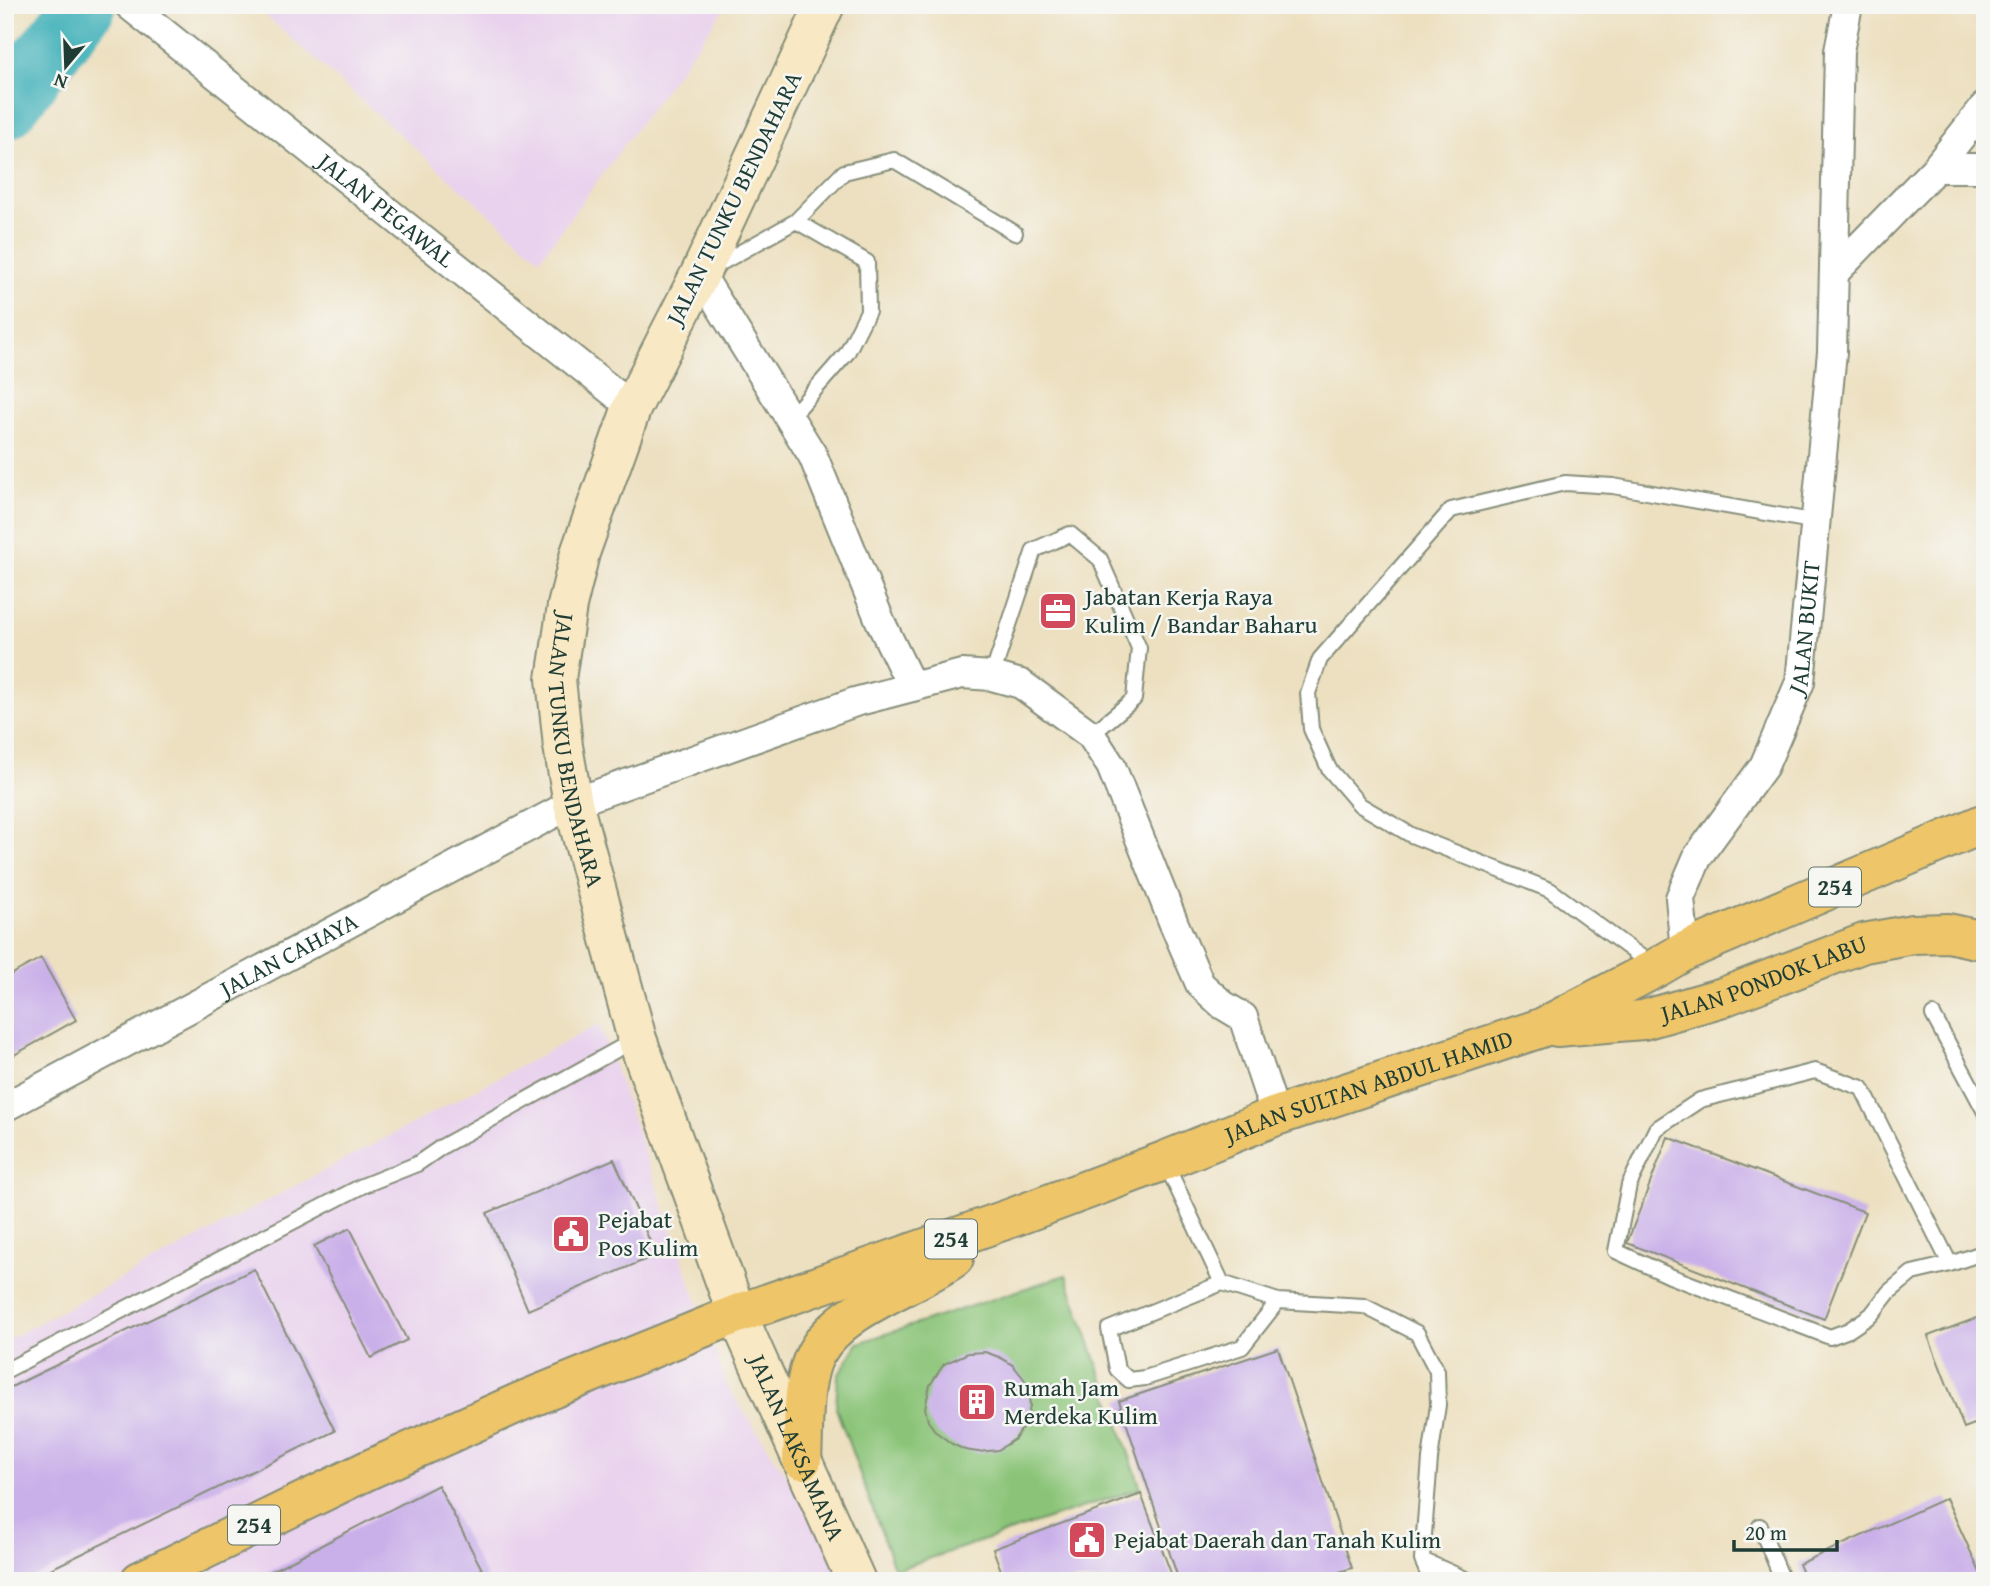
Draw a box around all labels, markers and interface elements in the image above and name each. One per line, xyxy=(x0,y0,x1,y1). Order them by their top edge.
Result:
north arrow xyxy=(32,32,102,102)
street label: JALAN TUNKU BENDAHARA xyxy=(656,65,810,333)
text: N xyxy=(50,67,71,97)
street label: JALAN PEGAWAL xyxy=(308,142,463,276)
street label: JALAN BUKIT xyxy=(1778,559,1829,702)
place label: Jabatan Kerja Raya Kulim / Bandar Baharu xyxy=(1082,579,1318,642)
office icon: Jabatan Kerja Raya Kulim / Bandar Baharu xyxy=(1037,590,1079,632)
street label: JALAN TUNKU BENDAHARA xyxy=(539,608,613,891)
road number: 254 xyxy=(1809,867,1861,906)
street label: JALAN CAHAYA xyxy=(211,903,364,1007)
street label: JALAN PONDOK LABU xyxy=(1654,925,1872,1032)
street label: JALAN SULTAN ABDUL HAMID xyxy=(1217,1021,1517,1153)
place label: Pejabat Pos Kulim xyxy=(598,1202,699,1265)
public building icon: Pejabat Pos Kulim xyxy=(550,1213,592,1255)
road number: 254 xyxy=(925,1220,977,1258)
street label: JALAN LAKSAMANA xyxy=(739,1346,854,1547)
place label: Rumah Jam Merdeka Kulim xyxy=(1004,1370,1158,1433)
building icon: Rumah Jam Merdeka Kulim xyxy=(956,1381,998,1423)
road number: 254 xyxy=(228,1506,280,1544)
scale bar xyxy=(1734,1509,1838,1553)
text: 20 m xyxy=(1745,1517,1787,1548)
public building icon: Pejabat Daerah dan Tanah Kulim xyxy=(1066,1519,1108,1561)
place label: Pejabat Daerah dan Tanah Kulim xyxy=(1114,1522,1441,1557)

